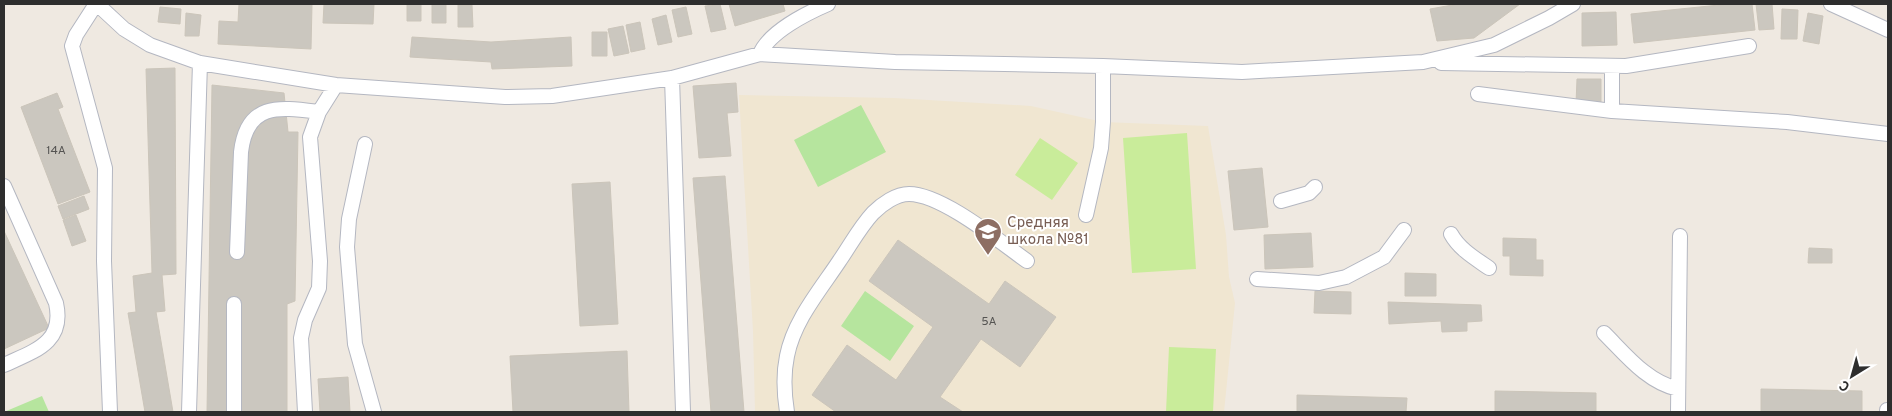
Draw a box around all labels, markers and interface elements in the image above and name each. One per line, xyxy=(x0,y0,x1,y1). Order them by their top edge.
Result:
house number: 14А xyxy=(46,143,66,159)
place label: Средняя школа №81 xyxy=(1007,214,1089,250)
school or university icon: Средняя школа №81 xyxy=(973,217,1003,256)
house number: 5А xyxy=(981,314,997,330)
north arrow xyxy=(1827,351,1877,401)
text: С xyxy=(1836,376,1854,395)

